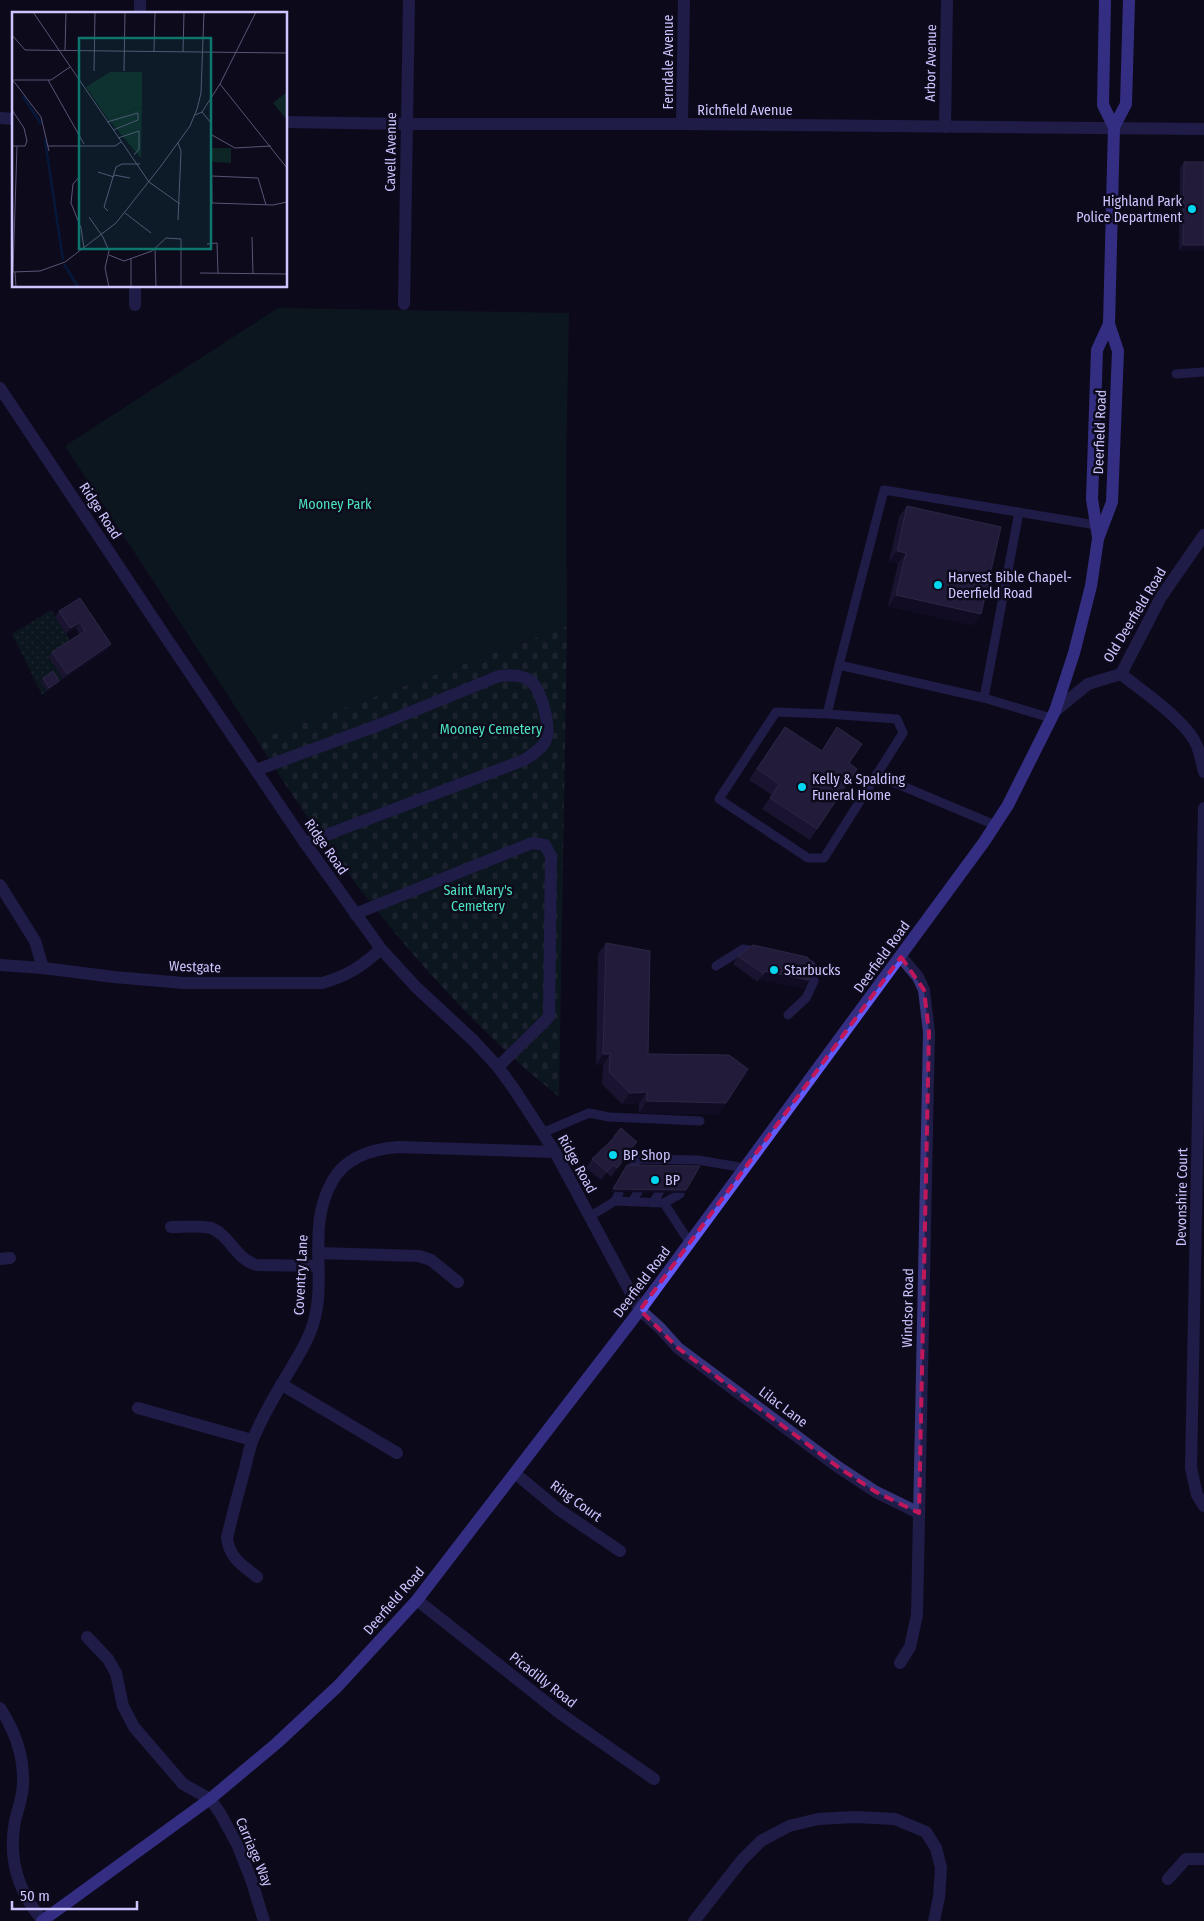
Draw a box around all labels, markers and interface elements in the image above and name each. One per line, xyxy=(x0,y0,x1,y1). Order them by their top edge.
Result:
inset map xyxy=(12,12,288,288)
street label: Ferndale Avenue xyxy=(660,14,677,109)
street label: Arbor Avenue xyxy=(922,24,940,102)
street label: Richfield Avenue xyxy=(697,102,793,119)
street label: Cavell Avenue xyxy=(382,112,400,192)
place label: Highland Park Police Department xyxy=(1076,193,1182,226)
marker: Highland Park Police Department xyxy=(1186,203,1198,215)
street label: Deerfield Road xyxy=(1090,389,1110,475)
street label: Ridge Road xyxy=(75,479,125,543)
park label: Mooney Park xyxy=(298,496,372,513)
street label: Old Deerfield Road xyxy=(1100,564,1170,666)
place label: Harvest Bible Chapel- Deerfield Road xyxy=(948,569,1072,602)
marker: Harvest Bible Chapel- Deerfield Road xyxy=(932,579,944,591)
park label: Mooney Cemetery xyxy=(440,721,543,738)
place label: Kelly & Spalding Funeral Home xyxy=(812,771,906,804)
marker: Kelly & Spalding Funeral Home xyxy=(796,781,808,793)
street label: Ridge Road xyxy=(301,816,351,878)
park label: Saint Mary's Cemetery xyxy=(443,882,513,915)
street label: Deerfield Road xyxy=(850,918,914,996)
street label: Westgate xyxy=(169,958,221,976)
place label: Starbucks xyxy=(784,962,840,979)
marker: Starbucks xyxy=(768,964,780,976)
street label: Ridge Road xyxy=(554,1132,600,1196)
place label: BP Shop xyxy=(623,1147,670,1164)
street label: Devonshire Court xyxy=(1173,1147,1191,1246)
marker: BP Shop xyxy=(607,1149,619,1161)
place label: BP xyxy=(665,1172,680,1189)
marker: BP xyxy=(649,1174,661,1186)
street label: Coventry Lane xyxy=(290,1234,312,1316)
street label: Deerfield Road xyxy=(610,1243,674,1321)
street label: Windsor Road xyxy=(899,1268,917,1348)
street label: Lilac Lane xyxy=(755,1383,811,1431)
street label: Ring Court xyxy=(547,1477,605,1526)
street label: Deerfield Road xyxy=(360,1564,428,1638)
street label: Picadilly Road xyxy=(506,1649,580,1711)
street label: Carriage Way xyxy=(232,1815,276,1890)
scale bar xyxy=(12,1878,138,1910)
text: 50 m xyxy=(20,1887,50,1905)

